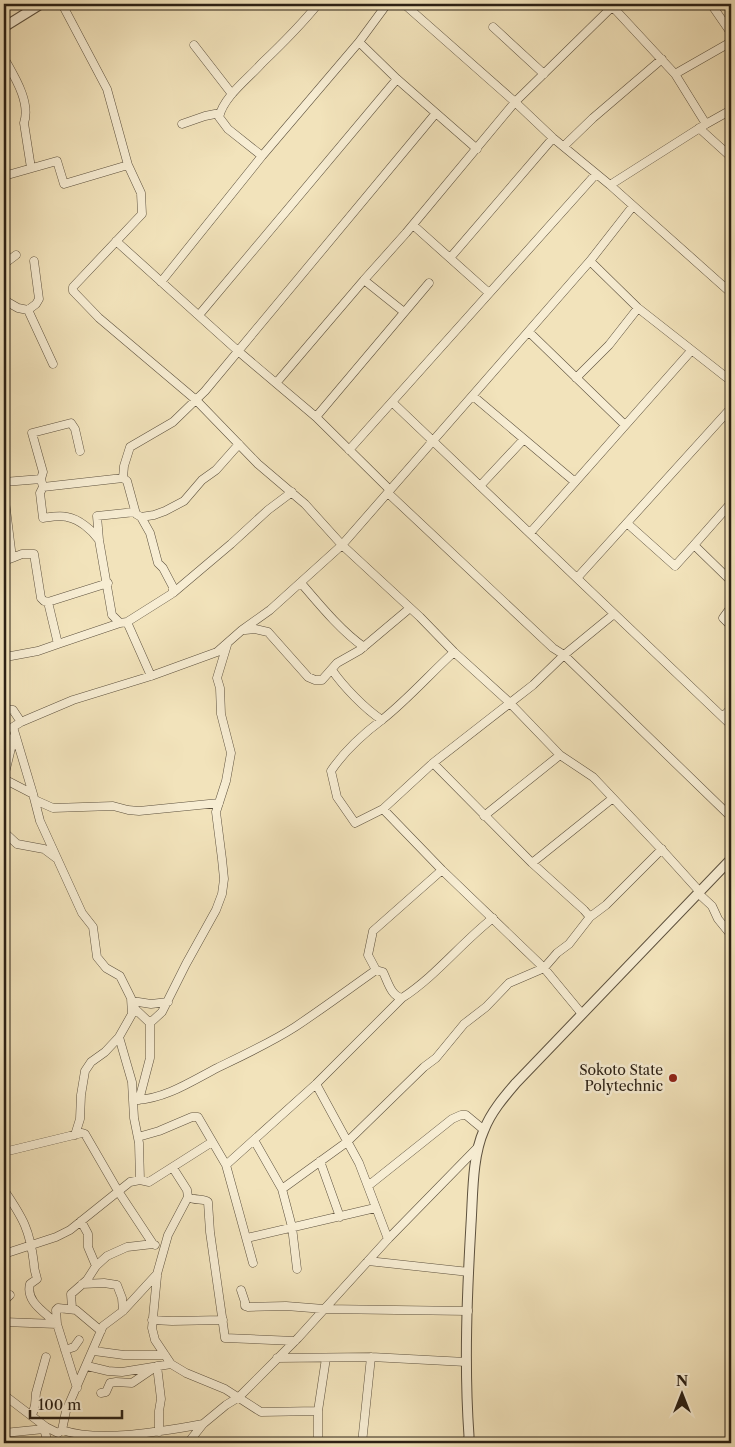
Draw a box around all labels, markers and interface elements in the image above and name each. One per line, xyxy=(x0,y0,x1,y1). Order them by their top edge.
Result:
place label: Sokoto State Polytechnic xyxy=(579,1061,663,1095)
marker: Sokoto State Polytechnic xyxy=(667,1072,679,1084)
north arrow xyxy=(658,1370,708,1420)
text: N xyxy=(676,1372,688,1390)
scale bar xyxy=(30,1387,122,1419)
text: 100 m xyxy=(38,1395,81,1414)

